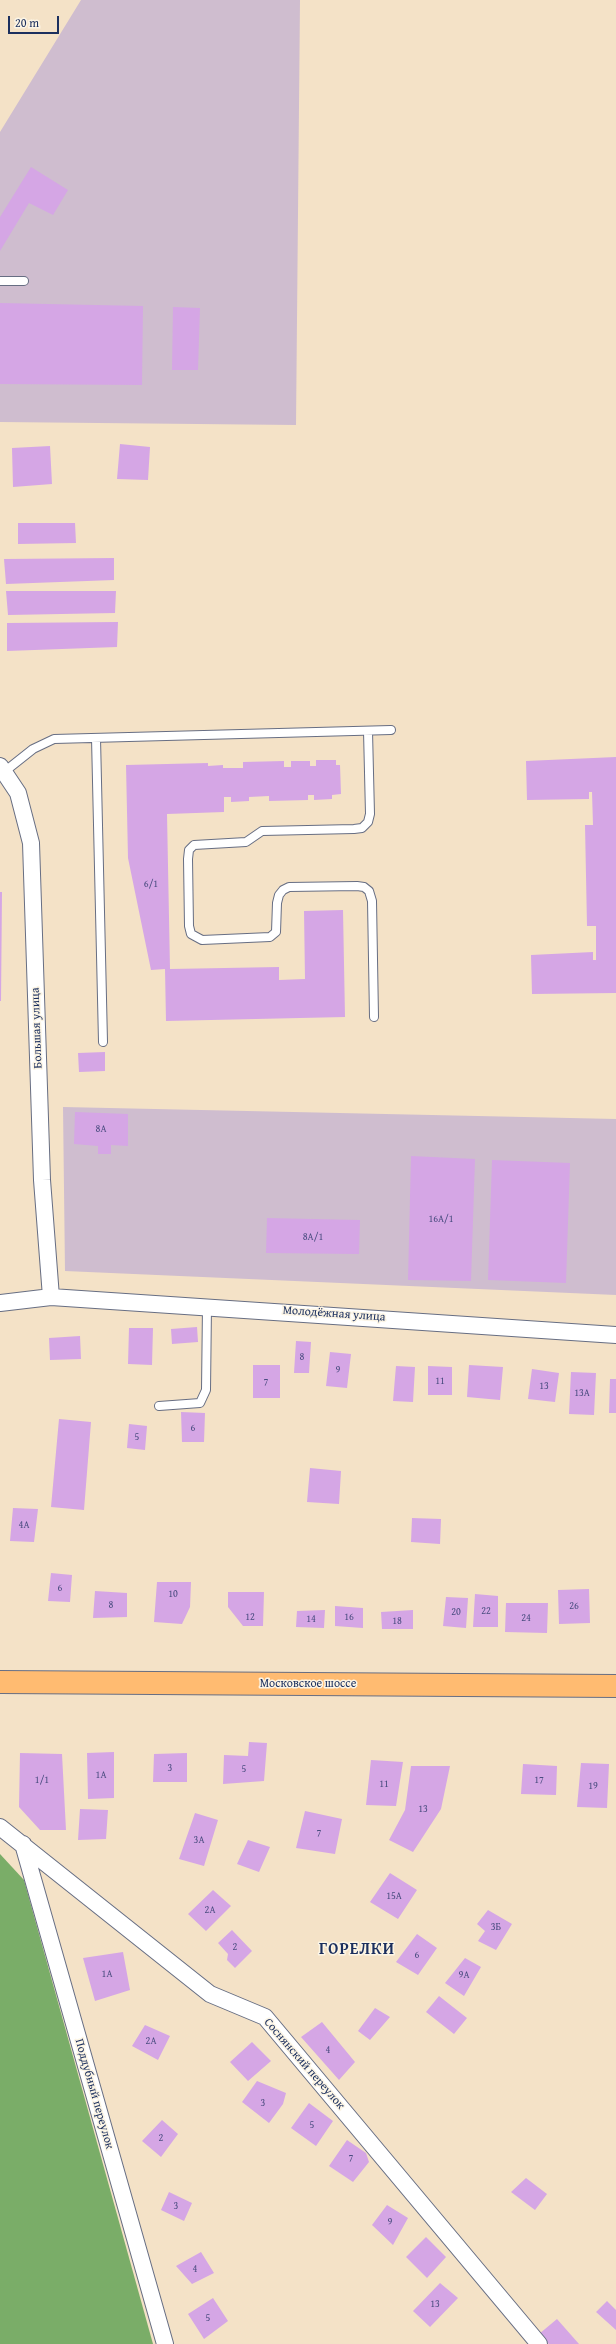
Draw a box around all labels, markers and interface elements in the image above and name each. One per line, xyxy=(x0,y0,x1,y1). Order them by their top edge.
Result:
scale bar xyxy=(10,8,61,34)
text: 20 m xyxy=(15,14,39,31)
house number: 6/1 xyxy=(144,878,158,890)
street label: Большая улица xyxy=(28,987,46,1069)
house number: 8А xyxy=(96,1123,106,1135)
house number: 16A/1 xyxy=(428,1213,454,1225)
house number: 8A/1 xyxy=(303,1231,323,1243)
street label: Молодёжная улица xyxy=(282,1303,386,1325)
house number: 8 xyxy=(300,1351,304,1363)
house number: 9 xyxy=(336,1364,340,1376)
house number: 11 xyxy=(435,1375,445,1387)
house number: 7 xyxy=(264,1376,268,1388)
house number: 13 xyxy=(539,1380,549,1392)
house number: 13А xyxy=(574,1387,590,1399)
house number: 6 xyxy=(191,1422,195,1434)
house number: 5 xyxy=(135,1431,139,1443)
house number: 4А xyxy=(19,1519,29,1531)
house number: 6 xyxy=(58,1582,62,1594)
house number: 10 xyxy=(168,1588,178,1600)
house number: 8 xyxy=(109,1599,113,1611)
house number: 26 xyxy=(569,1600,579,1612)
house number: 22 xyxy=(481,1605,491,1617)
house number: 20 xyxy=(451,1606,461,1618)
house number: 12 xyxy=(245,1611,255,1623)
house number: 16 xyxy=(344,1611,354,1623)
house number: 24 xyxy=(521,1612,531,1624)
house number: 14 xyxy=(306,1613,316,1625)
house number: 18 xyxy=(392,1615,402,1627)
street label: Московское шоссе xyxy=(260,1677,356,1691)
house number: 3 xyxy=(168,1762,172,1774)
house number: 5 xyxy=(242,1763,246,1775)
house number: 1А xyxy=(96,1769,106,1781)
house number: 1/1 xyxy=(35,1774,49,1786)
house number: 17 xyxy=(534,1774,544,1786)
house number: 11 xyxy=(379,1778,389,1790)
house number: 19 xyxy=(588,1780,598,1792)
house number: 13 xyxy=(418,1803,428,1815)
house number: 7 xyxy=(317,1827,321,1839)
house number: 3А xyxy=(194,1834,204,1846)
house number: 15А xyxy=(386,1890,402,1902)
house number: 2А xyxy=(205,1904,215,1916)
house number: 3Б xyxy=(491,1921,501,1933)
district label: ГОРЕЛКИ xyxy=(319,1940,395,1960)
house number: 2 xyxy=(233,1941,237,1953)
house number: 6 xyxy=(415,1949,419,1961)
house number: 1А xyxy=(102,1968,112,1980)
house number: 9А xyxy=(459,1969,469,1981)
street label: Соснянский переулок xyxy=(260,2015,348,2113)
house number: 2А xyxy=(146,2035,156,2047)
street label: Поддубный переулок xyxy=(71,2037,117,2151)
house number: 4 xyxy=(326,2044,330,2056)
house number: 3 xyxy=(261,2097,265,2109)
house number: 5 xyxy=(310,2119,314,2131)
house number: 2 xyxy=(159,2132,163,2144)
house number: 7 xyxy=(349,2152,353,2164)
house number: 3 xyxy=(174,2200,178,2212)
house number: 9 xyxy=(388,2216,392,2228)
house number: 4 xyxy=(193,2263,197,2275)
house number: 13 xyxy=(430,2298,440,2310)
house number: 5 xyxy=(206,2312,210,2324)

